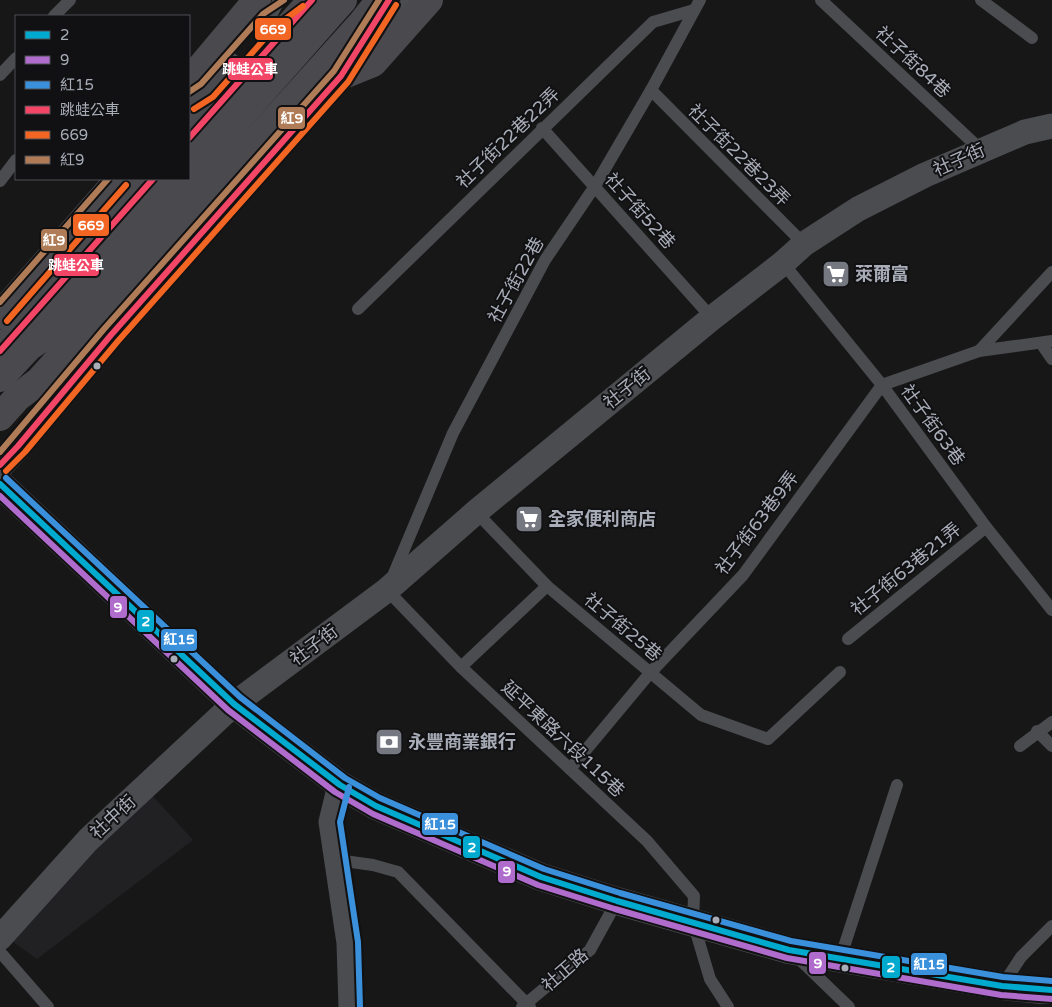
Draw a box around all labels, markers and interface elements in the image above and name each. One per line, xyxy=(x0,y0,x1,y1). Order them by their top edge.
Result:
legend xyxy=(15,15,190,180)
line badge: 669 xyxy=(254,17,292,41)
text: 669 xyxy=(260,21,286,38)
street label: 社子街84巷 xyxy=(871,22,955,102)
text: 2 xyxy=(60,26,69,44)
text: 9 xyxy=(60,51,69,69)
line badge: 跳蛙公車 xyxy=(227,57,274,81)
text: 跳蛙公車 xyxy=(222,61,278,78)
text: 紅15 xyxy=(60,76,94,94)
street label: 社子街22巷22弄 xyxy=(452,83,564,193)
street label: 社子街22巷23弄 xyxy=(683,99,795,211)
text: 跳蛙公車 xyxy=(60,101,120,119)
line badge: 紅9 xyxy=(277,106,306,130)
text: 紅9 xyxy=(281,110,304,127)
text: 669 xyxy=(60,126,88,144)
street label: 社子街 xyxy=(930,139,988,181)
text: 紅9 xyxy=(60,151,84,169)
street label: 社子街52巷 xyxy=(600,168,680,254)
line badge: 669 xyxy=(72,213,110,237)
text: 669 xyxy=(78,217,104,234)
line badge: 紅9 xyxy=(40,228,68,252)
text: 紅9 xyxy=(43,232,66,249)
street label: 社子街22巷 xyxy=(483,233,549,327)
line badge: 跳蛙公車 xyxy=(53,253,100,277)
text: 跳蛙公車 xyxy=(48,257,104,274)
supermarket icon: 萊爾富 xyxy=(821,259,851,289)
place label: 萊爾富 xyxy=(855,263,909,285)
unlabelled marker xyxy=(92,361,102,371)
street label: 社子街 xyxy=(599,362,655,414)
street label: 社子街63巷 xyxy=(896,380,970,470)
street label: 社子街63巷9弄 xyxy=(711,467,803,579)
supermarket icon: 全家便利商店 xyxy=(514,504,544,534)
place label: 全家便利商店 xyxy=(548,508,656,530)
street label: 社子街63巷21弄 xyxy=(847,518,965,620)
street label: 社子街25巷 xyxy=(580,588,666,666)
line badge: 9 xyxy=(109,595,128,619)
text: 9 xyxy=(114,599,123,616)
line badge: 2 xyxy=(136,609,155,633)
text: 2 xyxy=(142,613,151,630)
street label: 社子街 xyxy=(286,620,342,670)
line badge: 紅15 xyxy=(160,628,198,652)
text: 紅15 xyxy=(163,631,195,648)
unlabelled marker xyxy=(169,654,179,664)
street label: 延平東路六段115巷 xyxy=(497,676,629,802)
bank icon: 永豐商業銀行 xyxy=(374,727,404,757)
place label: 永豐商業銀行 xyxy=(408,731,516,753)
street label: 社中街 xyxy=(86,791,140,843)
line badge: 紅15 xyxy=(421,812,459,836)
text: 紅15 xyxy=(424,816,456,833)
line badge: 2 xyxy=(462,835,481,859)
text: 2 xyxy=(468,839,477,856)
line badge: 9 xyxy=(497,860,516,884)
text: 9 xyxy=(503,863,512,880)
unlabelled marker xyxy=(711,915,721,925)
street label: 社正路 xyxy=(537,944,593,996)
line badge: 9 xyxy=(808,951,827,975)
line badge: 紅15 xyxy=(910,952,948,976)
text: 9 xyxy=(814,955,823,972)
line badge: 2 xyxy=(881,955,901,979)
text: 紅15 xyxy=(913,956,945,973)
text: 2 xyxy=(887,959,896,976)
unlabelled marker xyxy=(840,963,850,973)

